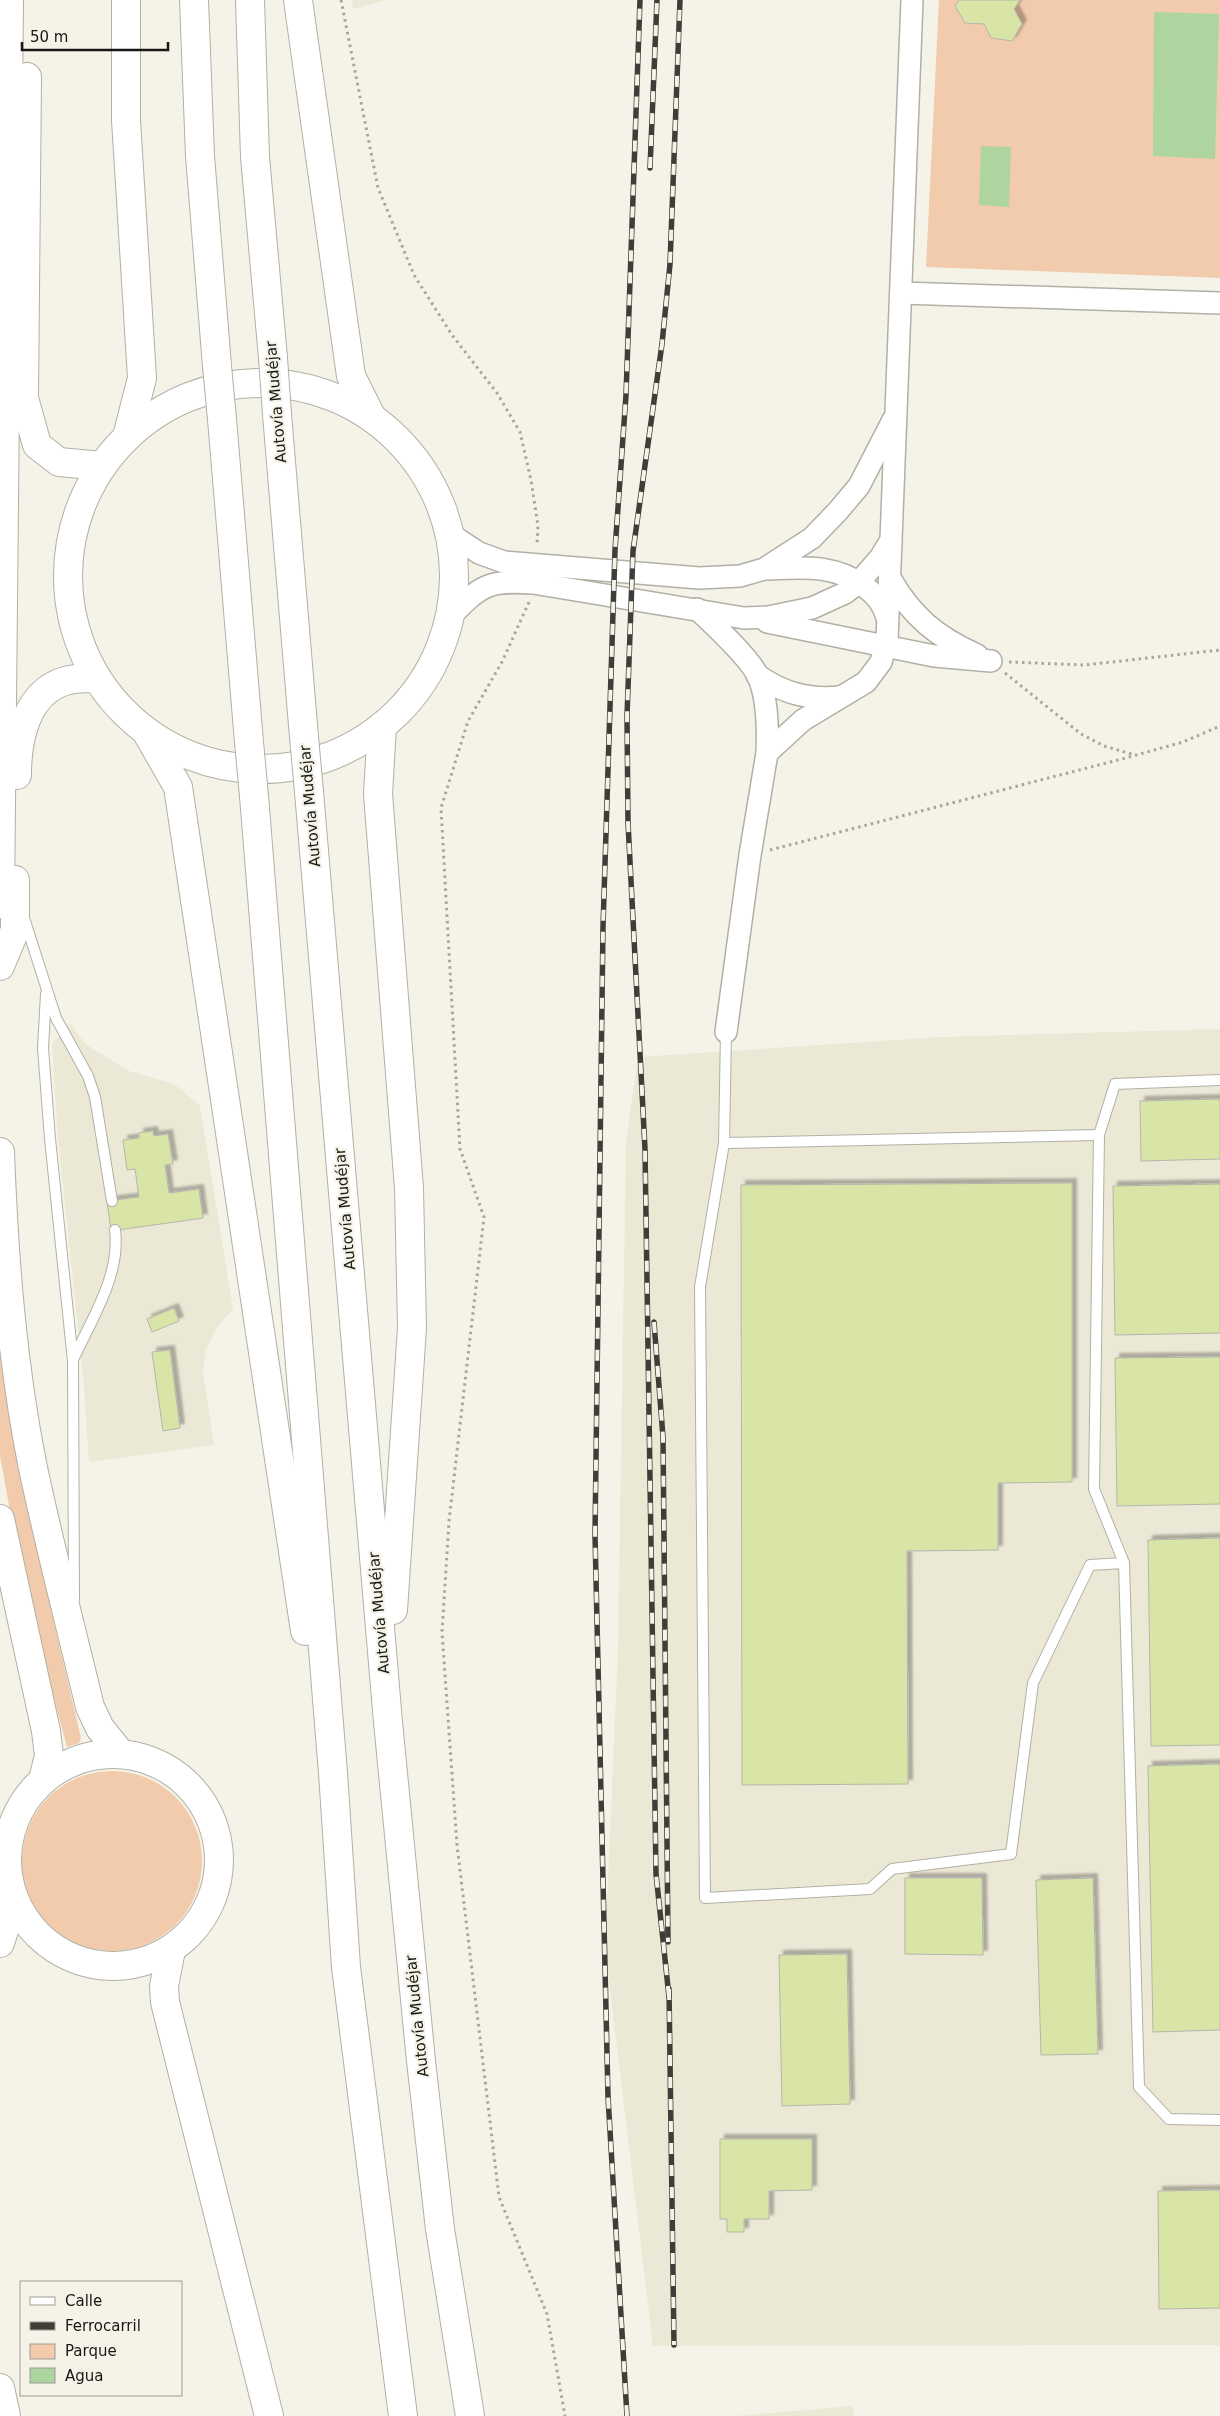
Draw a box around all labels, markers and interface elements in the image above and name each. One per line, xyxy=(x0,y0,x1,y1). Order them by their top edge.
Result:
scale bar xyxy=(22,20,169,52)
text: 50 m xyxy=(30,28,68,46)
street label: Autovía Mudéjar xyxy=(262,339,290,464)
street label: Autovía Mudéjar xyxy=(296,743,324,868)
street label: Autovía Mudéjar xyxy=(331,1146,359,1271)
street label: Autovía Mudéjar xyxy=(365,1550,393,1675)
street label: Autovía Mudéjar xyxy=(402,1953,432,2078)
legend xyxy=(20,2281,182,2396)
text: Calle xyxy=(65,2292,102,2310)
text: Ferrocarril xyxy=(65,2317,141,2335)
text: Parque xyxy=(65,2342,117,2360)
text: Agua xyxy=(65,2367,103,2385)

